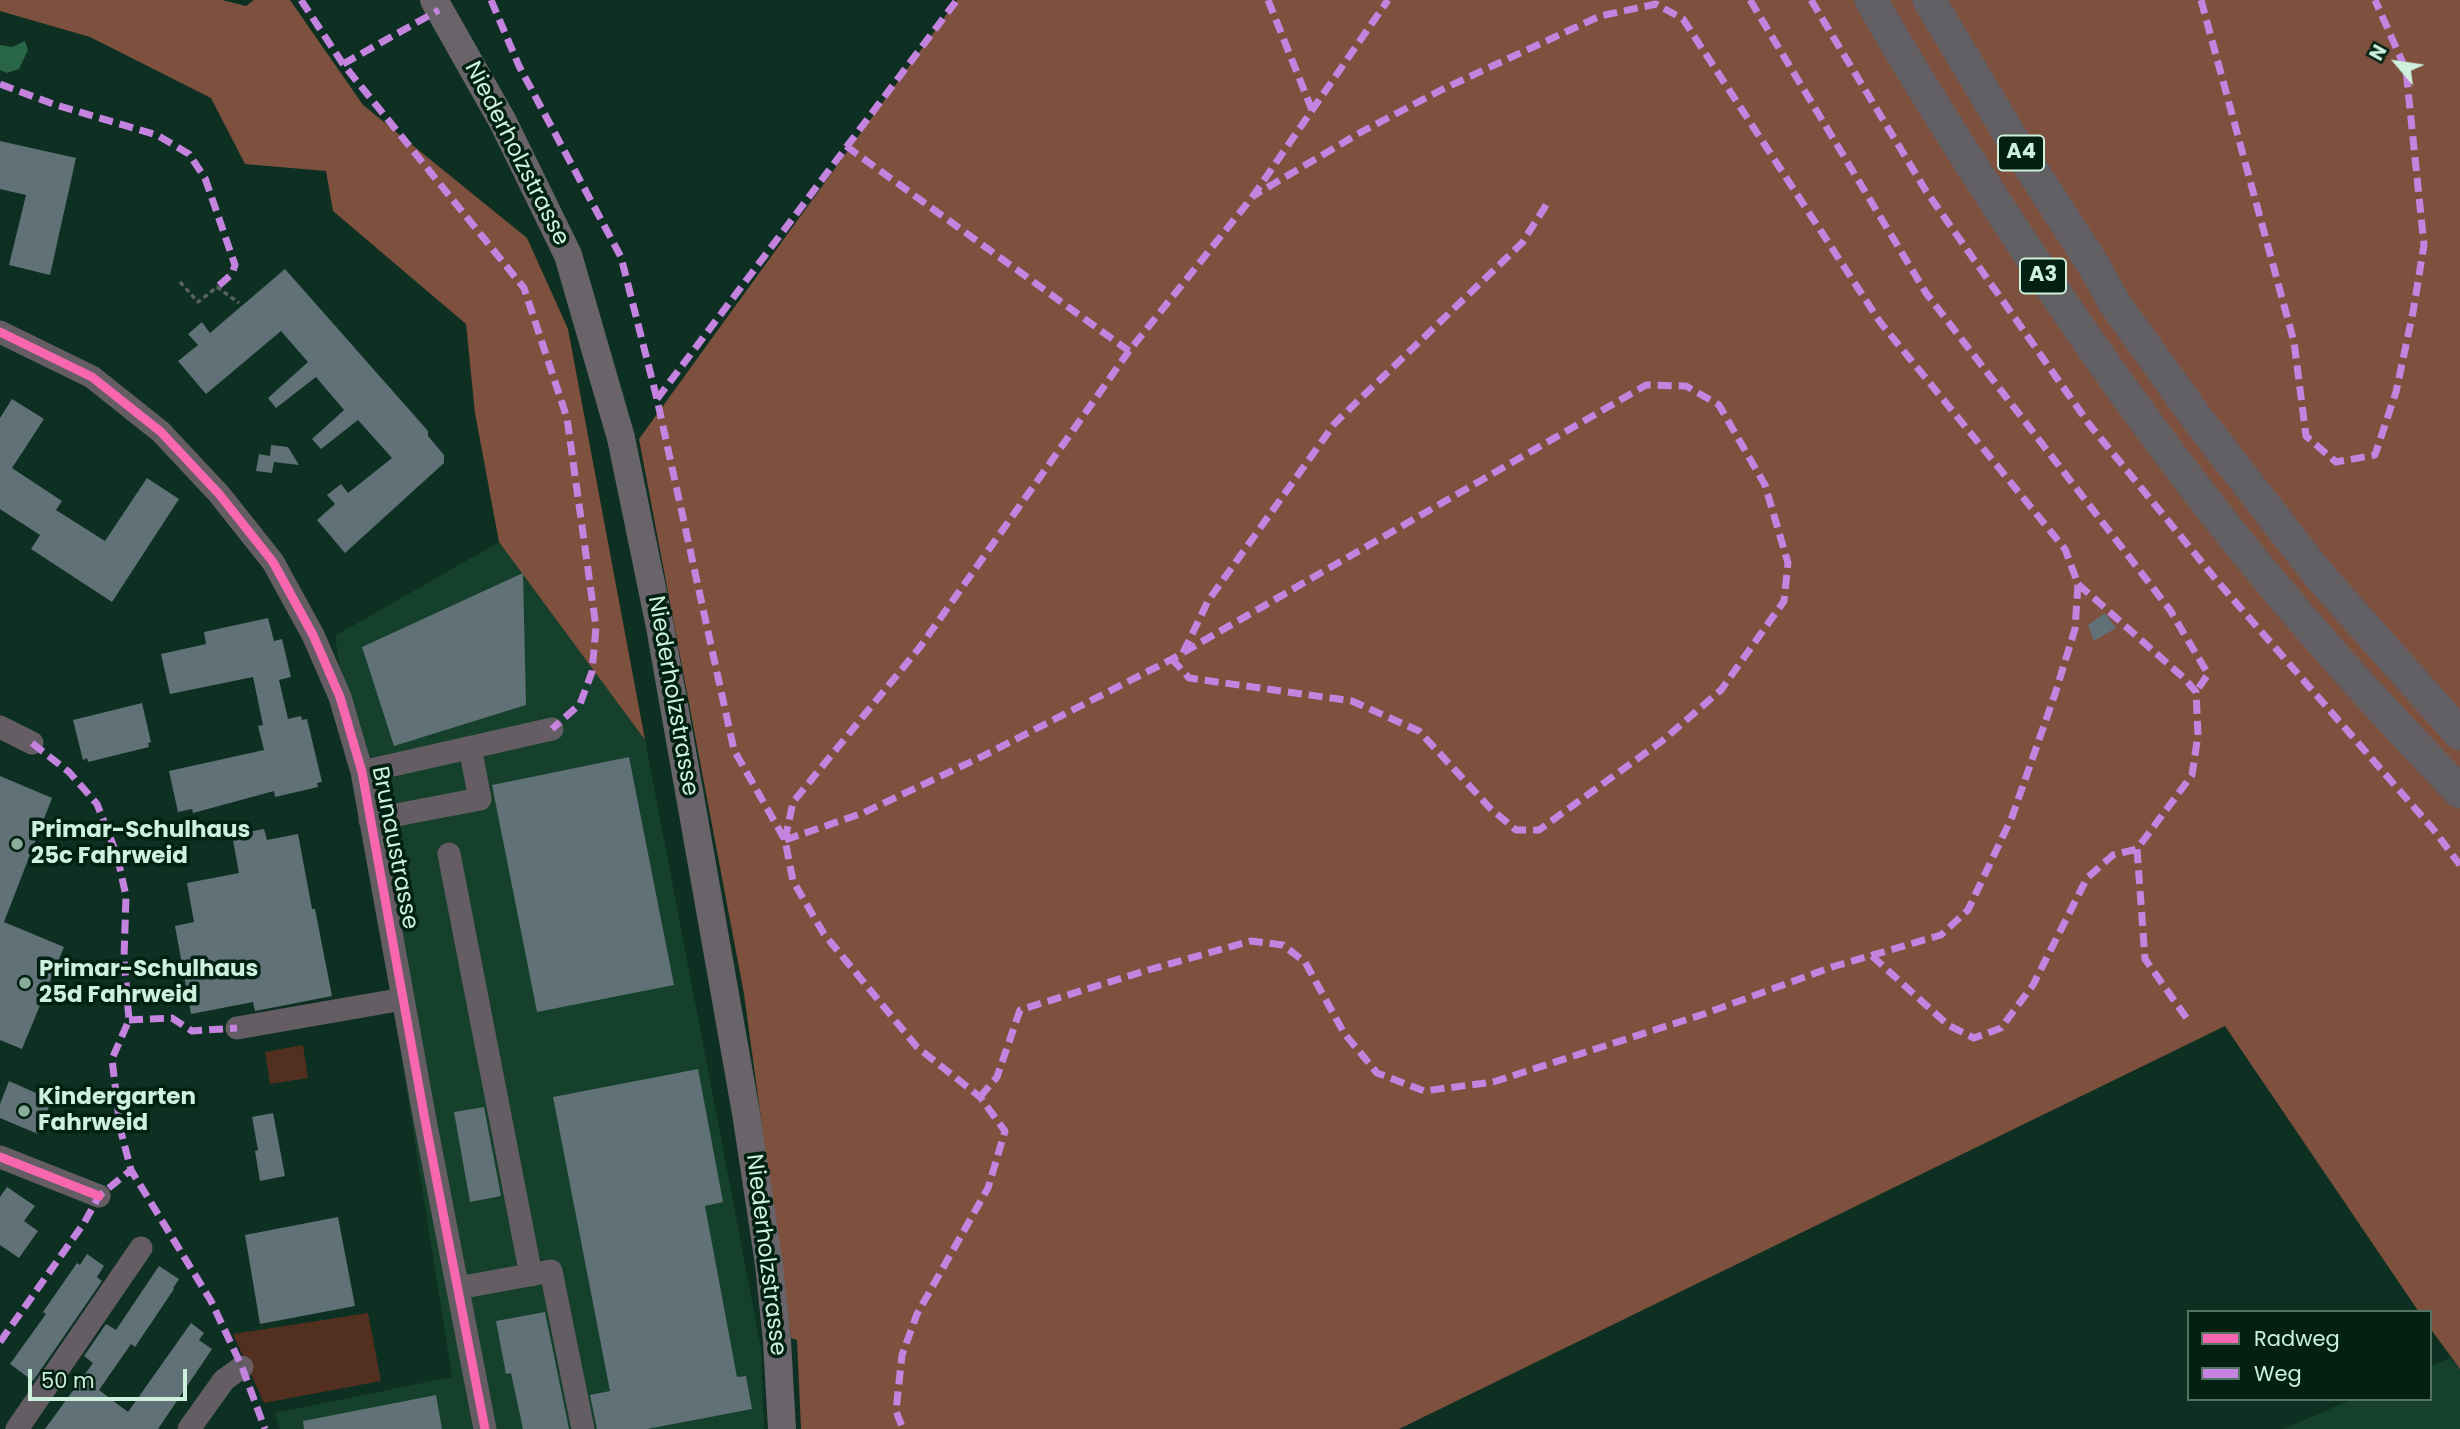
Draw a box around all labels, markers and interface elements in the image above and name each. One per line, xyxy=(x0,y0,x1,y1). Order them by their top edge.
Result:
north arrow xyxy=(2362,28,2432,98)
text: N xyxy=(2363,40,2393,65)
street label: Niederholzstrasse xyxy=(458,57,574,251)
road number: A4 xyxy=(1998,136,2044,170)
road number: A3 xyxy=(2020,258,2066,294)
street label: Niederholzstrasse xyxy=(641,594,703,798)
street label: Brunaustrasse xyxy=(365,764,423,932)
place label: Primar-Schulhaus 25c Fahrweid xyxy=(31,817,250,871)
marker: Primar-Schulhaus 25c Fahrweid xyxy=(9,836,25,852)
place label: Primar-Schulhaus 25d Fahrweid xyxy=(39,956,258,1010)
marker: Primar-Schulhaus 25d Fahrweid xyxy=(17,975,33,991)
place label: Kindergarten Fahrweid xyxy=(38,1084,196,1138)
marker: Kindergarten Fahrweid xyxy=(16,1103,32,1119)
street label: Niederholzstrasse xyxy=(739,1153,791,1357)
legend xyxy=(2187,1310,2432,1401)
text: Radweg xyxy=(2254,1324,2340,1353)
scale bar xyxy=(32,1356,191,1400)
text: Weg xyxy=(2254,1359,2302,1388)
text: 50 m xyxy=(41,1366,95,1395)

